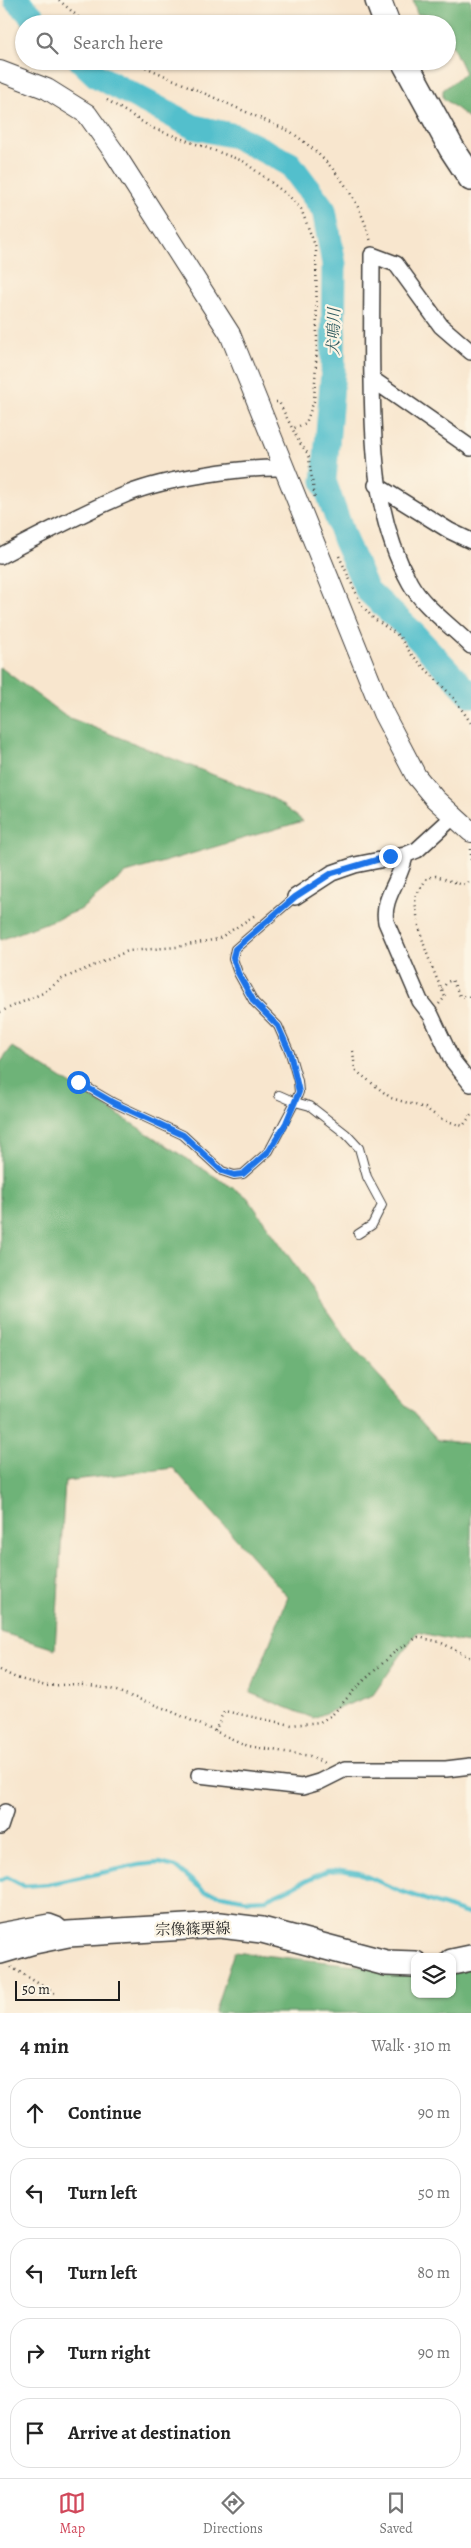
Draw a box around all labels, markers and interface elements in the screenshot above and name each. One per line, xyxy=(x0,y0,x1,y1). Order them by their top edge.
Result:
search box xyxy=(15,15,456,70)
icon: search xyxy=(33,29,61,57)
text: Search here xyxy=(73,30,163,56)
water label: 犬鳴川 xyxy=(323,306,345,356)
route end xyxy=(379,845,402,868)
route start xyxy=(67,1071,90,1094)
street label: 宗像篠栗線 xyxy=(155,1918,231,1940)
map controls xyxy=(411,1953,456,1998)
button: layers xyxy=(411,1953,456,1998)
scale bar xyxy=(15,1978,120,2001)
text: 50 m xyxy=(22,1980,50,1999)
text: 4 min xyxy=(20,2032,69,2060)
text: Walk · 310 m xyxy=(371,2035,451,2057)
icon: ahead xyxy=(21,2099,49,2127)
text: Continue xyxy=(68,2100,142,2126)
text: 90 m xyxy=(418,2102,450,2124)
icon: left xyxy=(21,2179,49,2207)
text: Turn left xyxy=(68,2180,137,2206)
text: 50 m xyxy=(418,2182,450,2204)
icon: left xyxy=(21,2259,49,2287)
text: Turn left xyxy=(68,2260,137,2286)
text: 80 m xyxy=(417,2262,450,2284)
icon: right xyxy=(21,2339,49,2367)
text: Turn right xyxy=(68,2340,150,2366)
text: 90 m xyxy=(418,2342,450,2364)
icon: arrive xyxy=(21,2419,49,2447)
text: Arrive at destination xyxy=(68,2420,231,2446)
tab: Map xyxy=(58,2489,86,2538)
tab: Directions xyxy=(203,2489,263,2538)
tab: Saved xyxy=(380,2489,413,2538)

